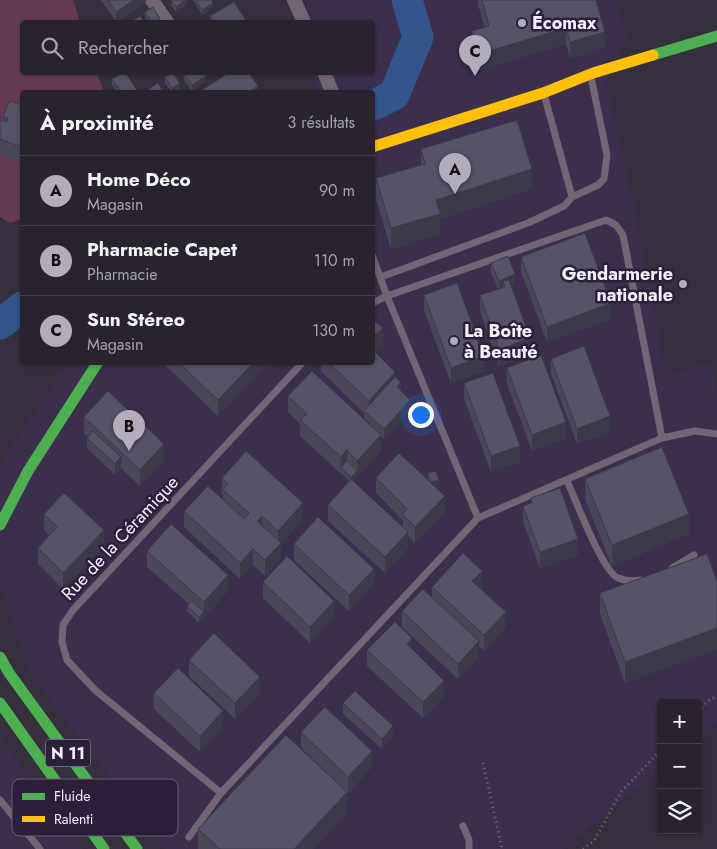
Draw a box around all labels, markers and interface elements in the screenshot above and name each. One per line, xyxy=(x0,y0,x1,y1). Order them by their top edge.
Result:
place label: Écomax xyxy=(532,10,597,36)
marker: Écomax xyxy=(516,17,528,29)
search box xyxy=(20,20,375,75)
icon: search xyxy=(38,34,66,62)
text: Rechercher xyxy=(78,34,169,61)
pin: C xyxy=(459,35,491,76)
text: À proximité xyxy=(40,108,154,138)
text: 3 résultats xyxy=(288,111,355,134)
pin: A xyxy=(439,153,471,194)
text: Home Déco xyxy=(87,166,191,193)
text: A xyxy=(50,179,62,202)
text: 90 m xyxy=(319,179,355,202)
text: Magasin xyxy=(87,193,143,216)
text: Pharmacie Capet xyxy=(87,236,237,263)
text: B xyxy=(51,249,61,272)
text: 110 m xyxy=(314,249,355,272)
place label: Gendarmerie nationale xyxy=(562,261,673,308)
text: Pharmacie xyxy=(87,263,158,286)
marker: Gendarmerie nationale xyxy=(677,278,689,290)
text: Sun Stéreo xyxy=(87,306,185,333)
place label: La Boîte à Beauté xyxy=(464,318,538,365)
text: C xyxy=(50,319,62,342)
text: 130 m xyxy=(312,319,355,342)
text: Magasin xyxy=(87,333,143,356)
marker: La Boîte à Beauté xyxy=(448,335,460,347)
your location xyxy=(408,402,434,428)
pin: B xyxy=(113,410,145,451)
street label: Rue de la Céramique xyxy=(55,470,185,606)
map controls xyxy=(657,699,702,834)
button: + xyxy=(657,699,702,744)
road number: N 11 xyxy=(46,740,90,766)
button: − xyxy=(657,744,702,789)
legend xyxy=(12,779,178,836)
text: Fluide xyxy=(54,786,90,806)
button: layers xyxy=(657,789,702,834)
text: Ralenti xyxy=(54,809,93,829)

